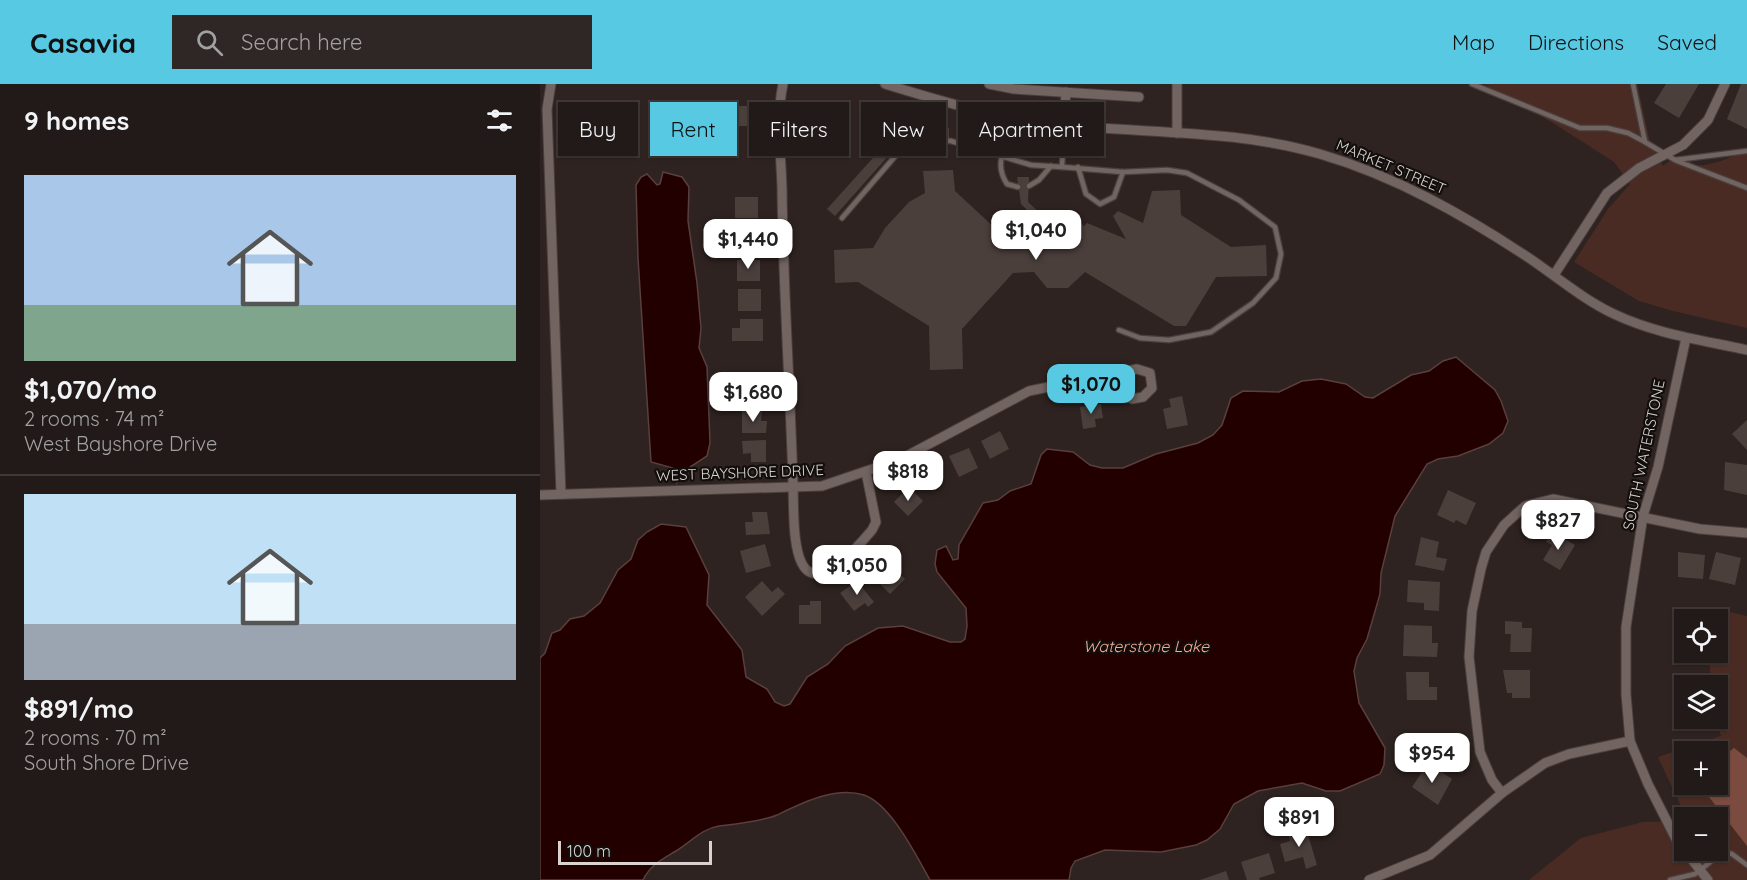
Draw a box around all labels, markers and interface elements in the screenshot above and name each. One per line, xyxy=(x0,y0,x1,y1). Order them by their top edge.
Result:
search box xyxy=(172,15,592,69)
text: Casavia xyxy=(30,25,136,60)
icon: search xyxy=(193,26,226,59)
text: Search here xyxy=(241,28,363,56)
text: Map xyxy=(1452,29,1495,55)
text: Directions xyxy=(1528,29,1624,55)
text: Saved xyxy=(1657,29,1717,55)
chip: Buy xyxy=(558,102,638,156)
chip: Rent xyxy=(650,102,737,156)
chip: Filters xyxy=(749,102,849,156)
chip: New xyxy=(861,102,946,156)
chip: Apartment xyxy=(958,102,1104,156)
text: 9 homes xyxy=(24,104,129,137)
icon: filters xyxy=(483,104,516,137)
street label: MARKET STREET xyxy=(1333,135,1449,198)
pin: $1,040 xyxy=(987,210,1085,261)
icon: home xyxy=(216,214,324,322)
text: $1,040 xyxy=(1005,217,1067,242)
pin: $1,440 xyxy=(699,219,797,270)
text: $1,440 xyxy=(717,226,779,251)
pin: $1,070 xyxy=(1042,364,1140,415)
text: $1,070 xyxy=(1061,371,1121,396)
pin: $1,680 xyxy=(704,372,802,423)
text: $1,070/mo xyxy=(24,373,157,406)
street label: SOUTH WATERSTONE xyxy=(1618,378,1669,532)
text: $1,680 xyxy=(723,379,783,404)
text: 2 rooms · 74 m² xyxy=(24,406,164,431)
text: West Bayshore Drive xyxy=(24,431,217,456)
pin: $818 xyxy=(872,451,944,502)
text: $818 xyxy=(887,458,929,483)
street label: WEST BAYSHORE DRIVE xyxy=(656,460,824,485)
pin: $827 xyxy=(1522,500,1594,551)
text: $827 xyxy=(1535,507,1581,532)
icon: home xyxy=(216,533,324,641)
pin: $1,050 xyxy=(808,545,906,596)
text: $1,050 xyxy=(826,552,888,577)
map controls xyxy=(1674,609,1728,861)
button: locate xyxy=(1674,609,1728,663)
water label: Waterstone Lake xyxy=(1083,636,1210,656)
button: layers xyxy=(1674,675,1728,729)
text: $891/mo xyxy=(24,692,134,725)
text: 2 rooms · 70 m² xyxy=(24,725,167,750)
pin: $954 xyxy=(1396,733,1468,784)
text: $954 xyxy=(1409,740,1455,765)
button: + xyxy=(1674,741,1728,795)
text: South Shore Drive xyxy=(24,750,189,775)
pin: $891 xyxy=(1263,797,1335,848)
text: $891 xyxy=(1278,804,1320,829)
button: − xyxy=(1674,807,1728,861)
scale bar xyxy=(558,838,712,866)
text: 100 m xyxy=(567,841,611,861)

